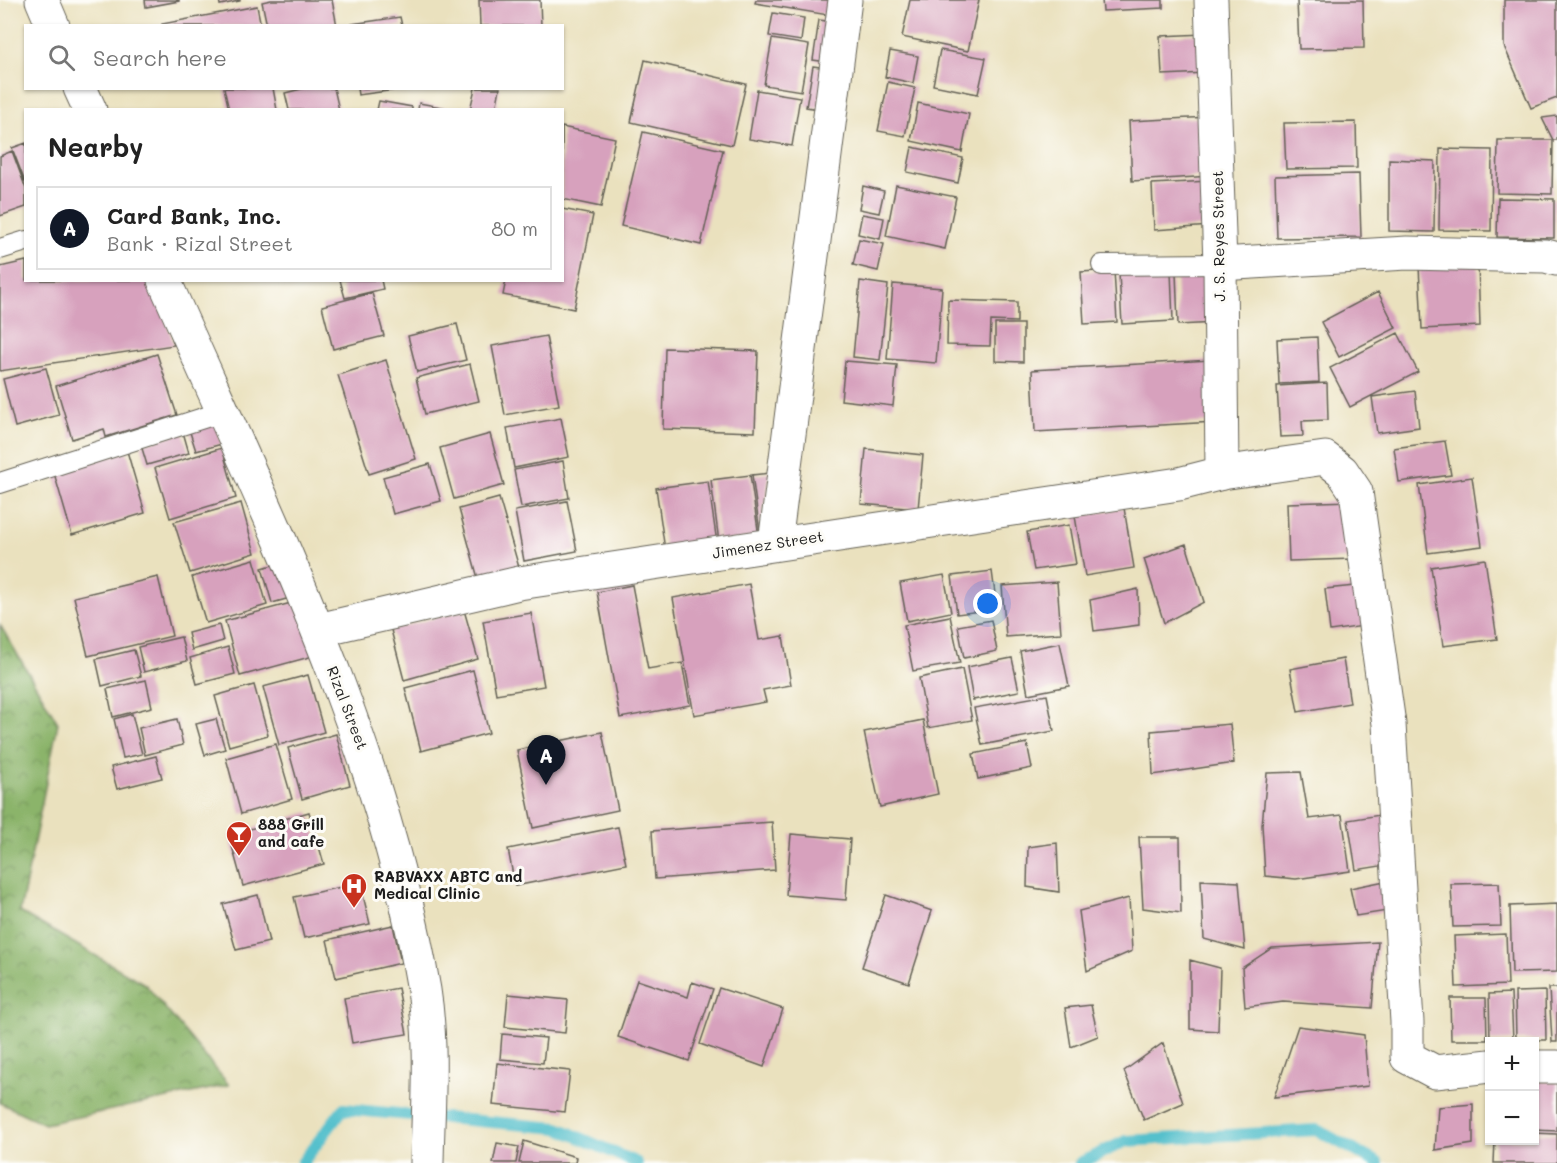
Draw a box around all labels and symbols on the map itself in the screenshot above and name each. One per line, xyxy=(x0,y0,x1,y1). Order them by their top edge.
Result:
street label: J. S. Reyes Street xyxy=(1207,170,1229,302)
street label: Jimenez Street xyxy=(711,525,825,563)
your location xyxy=(973,589,1002,618)
street label: Rizal Street xyxy=(323,663,373,752)
pin: A xyxy=(526,736,566,785)
place label: 888 Grill and cafe xyxy=(258,814,324,851)
bar icon: 888 Grill and cafe xyxy=(224,819,254,857)
place label: RABVAXX ABTC and Medical Clinic xyxy=(374,866,523,903)
hospital icon: RABVAXX ABTC and Medical Clinic xyxy=(339,871,369,909)

